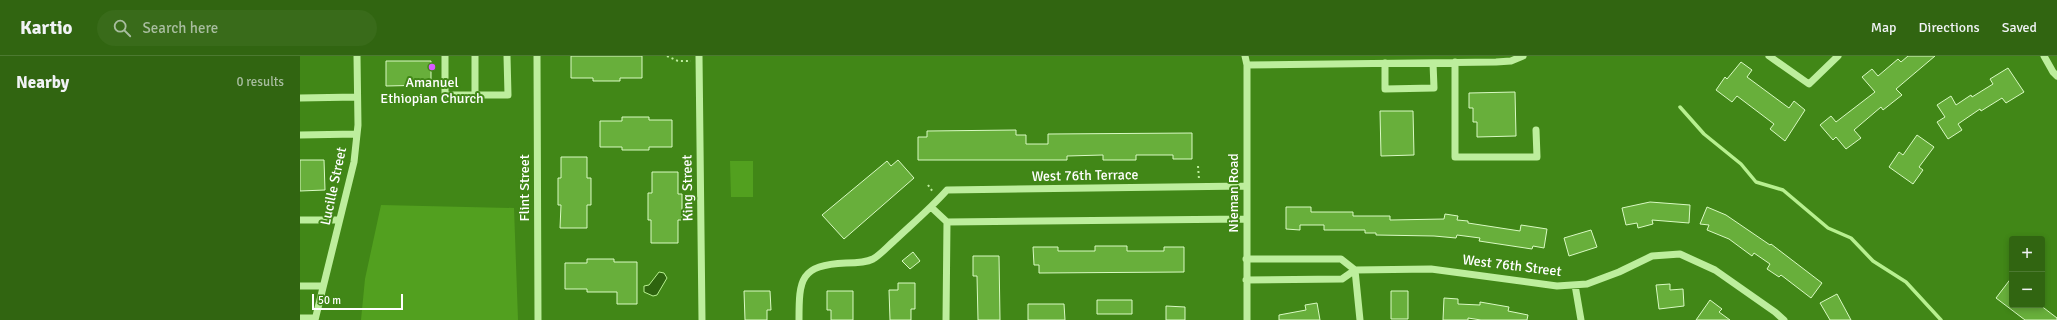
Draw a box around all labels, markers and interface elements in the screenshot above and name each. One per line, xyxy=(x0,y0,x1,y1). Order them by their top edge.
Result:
search box xyxy=(97,10,377,46)
text: Kartio xyxy=(20,16,73,40)
icon: search xyxy=(111,17,133,39)
text: Search here xyxy=(143,19,218,37)
text: Map xyxy=(1871,19,1897,36)
text: Directions xyxy=(1919,19,1980,36)
text: Saved xyxy=(2002,19,2037,36)
marker: Amanuel Ethiopian Church xyxy=(427,62,437,72)
text: Nearby xyxy=(16,72,69,93)
text: 0 results xyxy=(236,74,284,90)
place label: Amanuel Ethiopian Church xyxy=(380,74,484,107)
street label: Lucille Street xyxy=(317,145,350,227)
street label: Nieman Road xyxy=(1225,153,1242,233)
street label: Flint Street xyxy=(516,154,533,222)
street label: King Street xyxy=(678,154,697,222)
street label: West 76th Terrace xyxy=(1032,166,1138,185)
map controls xyxy=(2009,236,2045,308)
button: + xyxy=(2009,236,2045,272)
street label: West 76th Street xyxy=(1461,251,1563,280)
button: − xyxy=(2009,272,2045,308)
scale bar xyxy=(312,292,403,311)
text: 50 m xyxy=(318,294,341,307)

